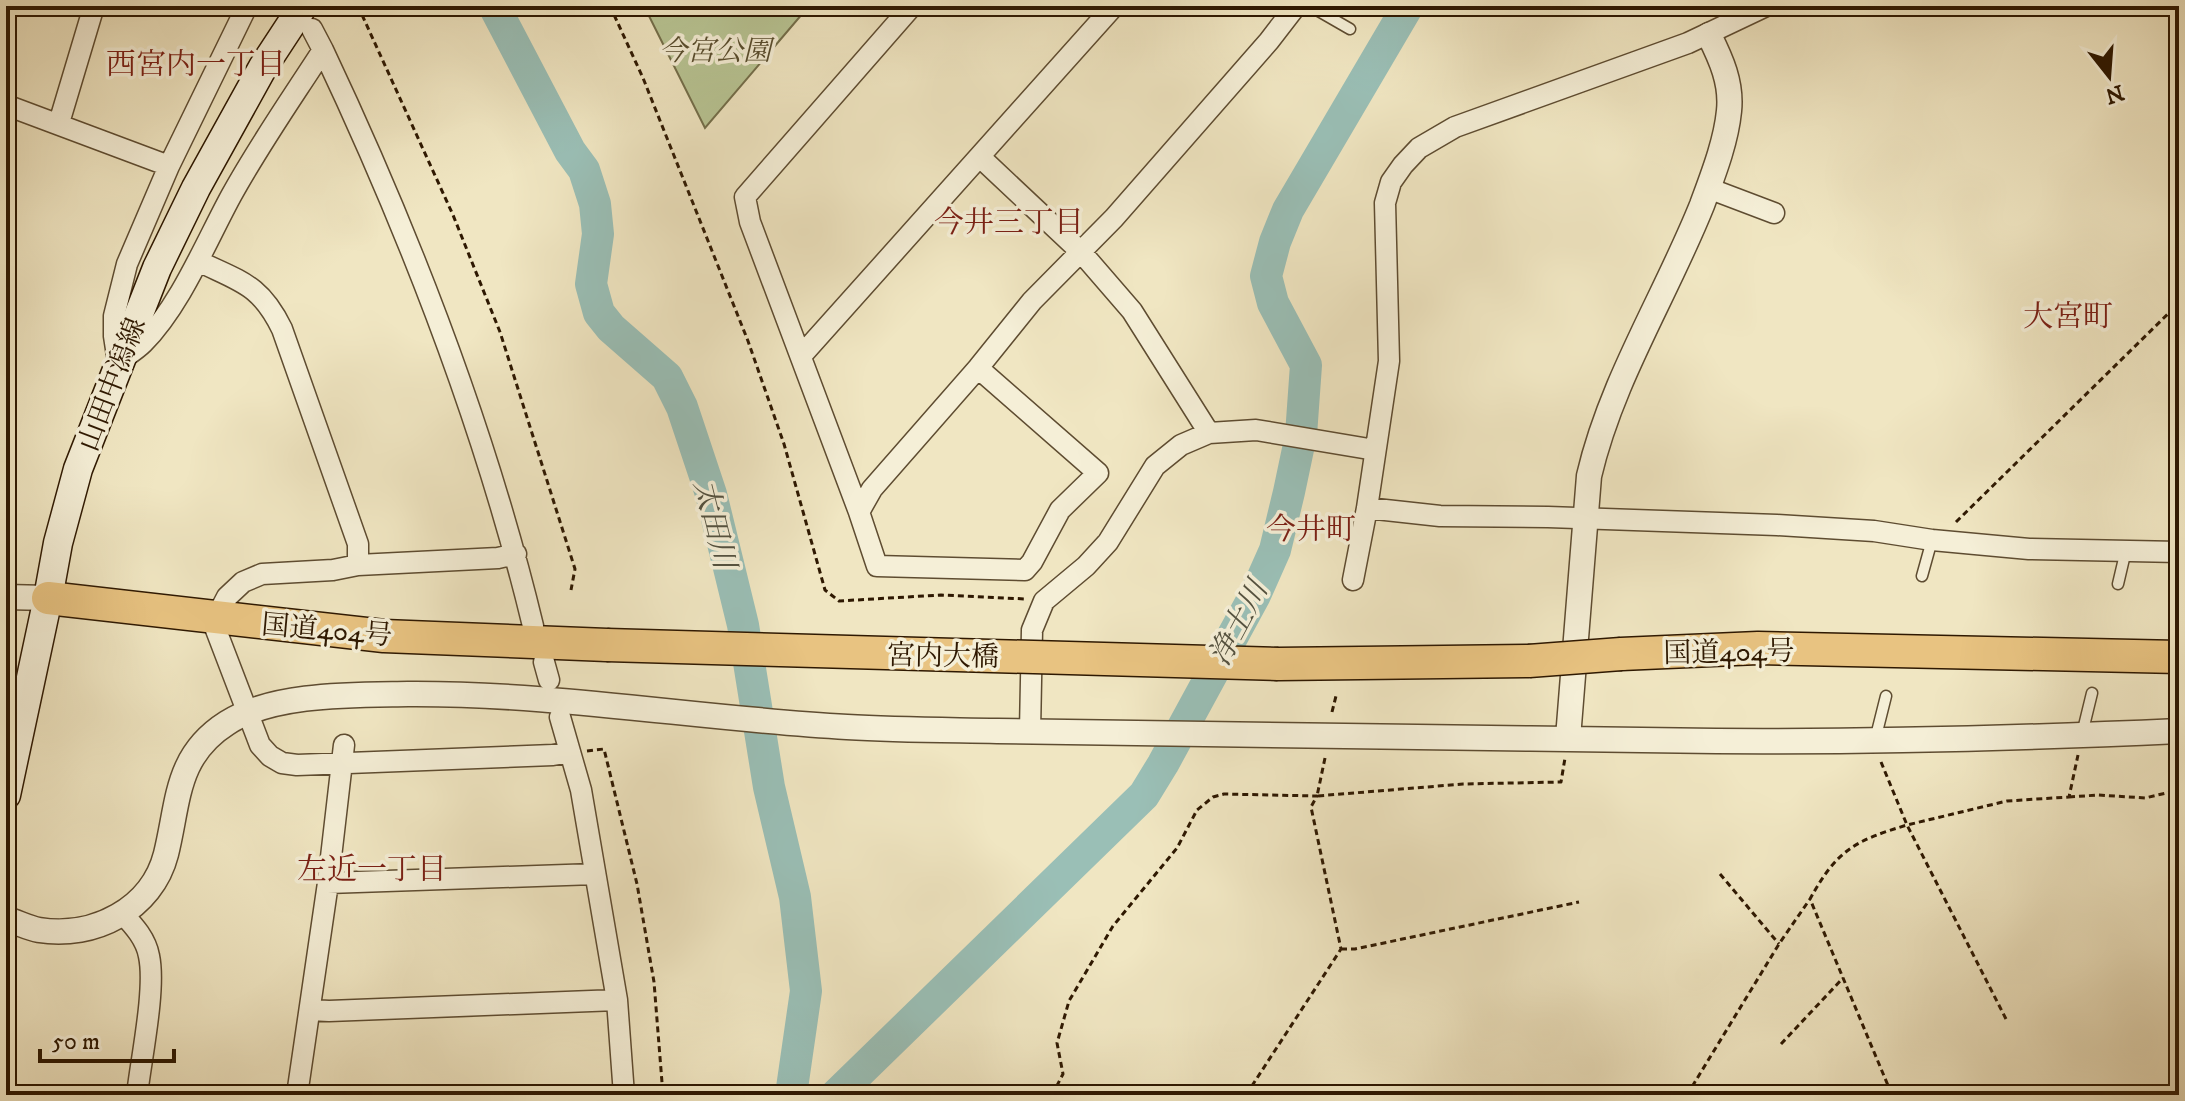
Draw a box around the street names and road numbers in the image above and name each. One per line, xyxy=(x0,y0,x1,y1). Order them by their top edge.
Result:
street label: 山田中潟線 xyxy=(71,313,154,456)
street label: 国道404号 xyxy=(260,607,394,654)
street label: 国道404号 xyxy=(1663,634,1795,671)
street label: 宮内大橋 xyxy=(887,638,999,675)

